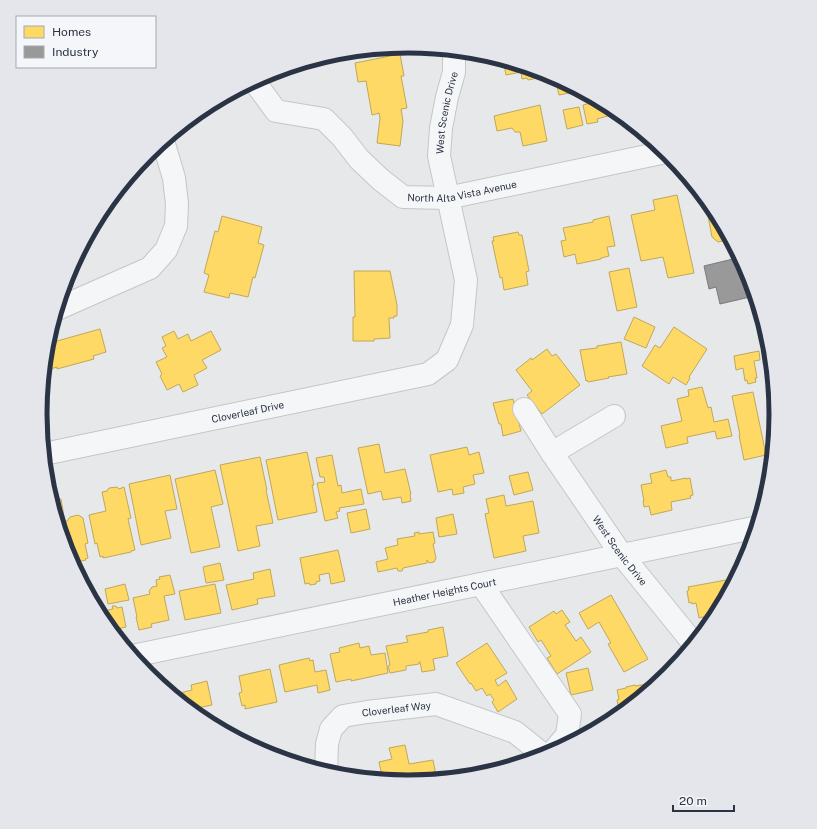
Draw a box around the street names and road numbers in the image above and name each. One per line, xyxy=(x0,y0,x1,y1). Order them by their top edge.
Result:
street label: West Scenic Drive xyxy=(433,70,460,154)
street label: North Alta Vista Avenue xyxy=(407,177,518,204)
street label: Cloverleaf Drive xyxy=(210,398,285,425)
street label: West Scenic Drive xyxy=(590,513,650,588)
street label: Heather Heights Court xyxy=(392,575,497,608)
street label: Cloverleaf Way xyxy=(361,699,432,719)

